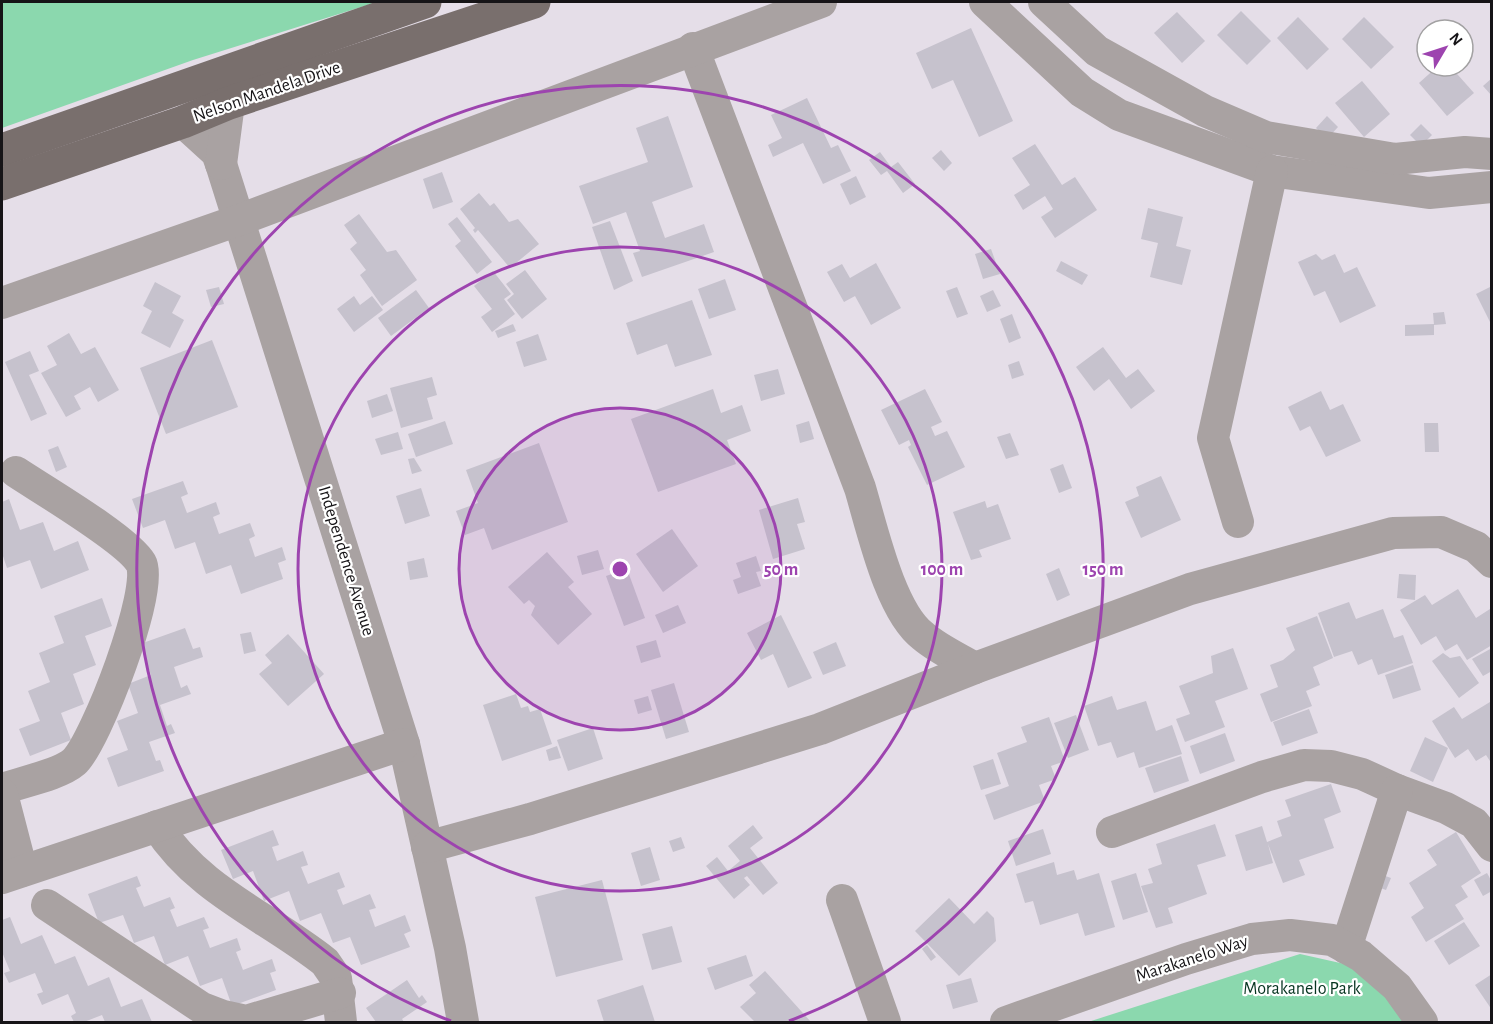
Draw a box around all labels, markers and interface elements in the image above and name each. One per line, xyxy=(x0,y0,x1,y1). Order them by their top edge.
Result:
north arrow xyxy=(1415,18,1475,78)
text: N xyxy=(1446,30,1466,49)
street label: Nelson Mandela Drive xyxy=(191,58,343,126)
street label: Independence Avenue xyxy=(315,484,377,638)
centre of rings xyxy=(610,559,630,579)
text: 50 m xyxy=(764,561,798,579)
text: 100 m xyxy=(921,561,963,579)
text: 150 m xyxy=(1083,561,1123,579)
street label: Marakanelo Way xyxy=(1134,932,1251,986)
park label: Morakanelo Park xyxy=(1243,980,1361,998)

